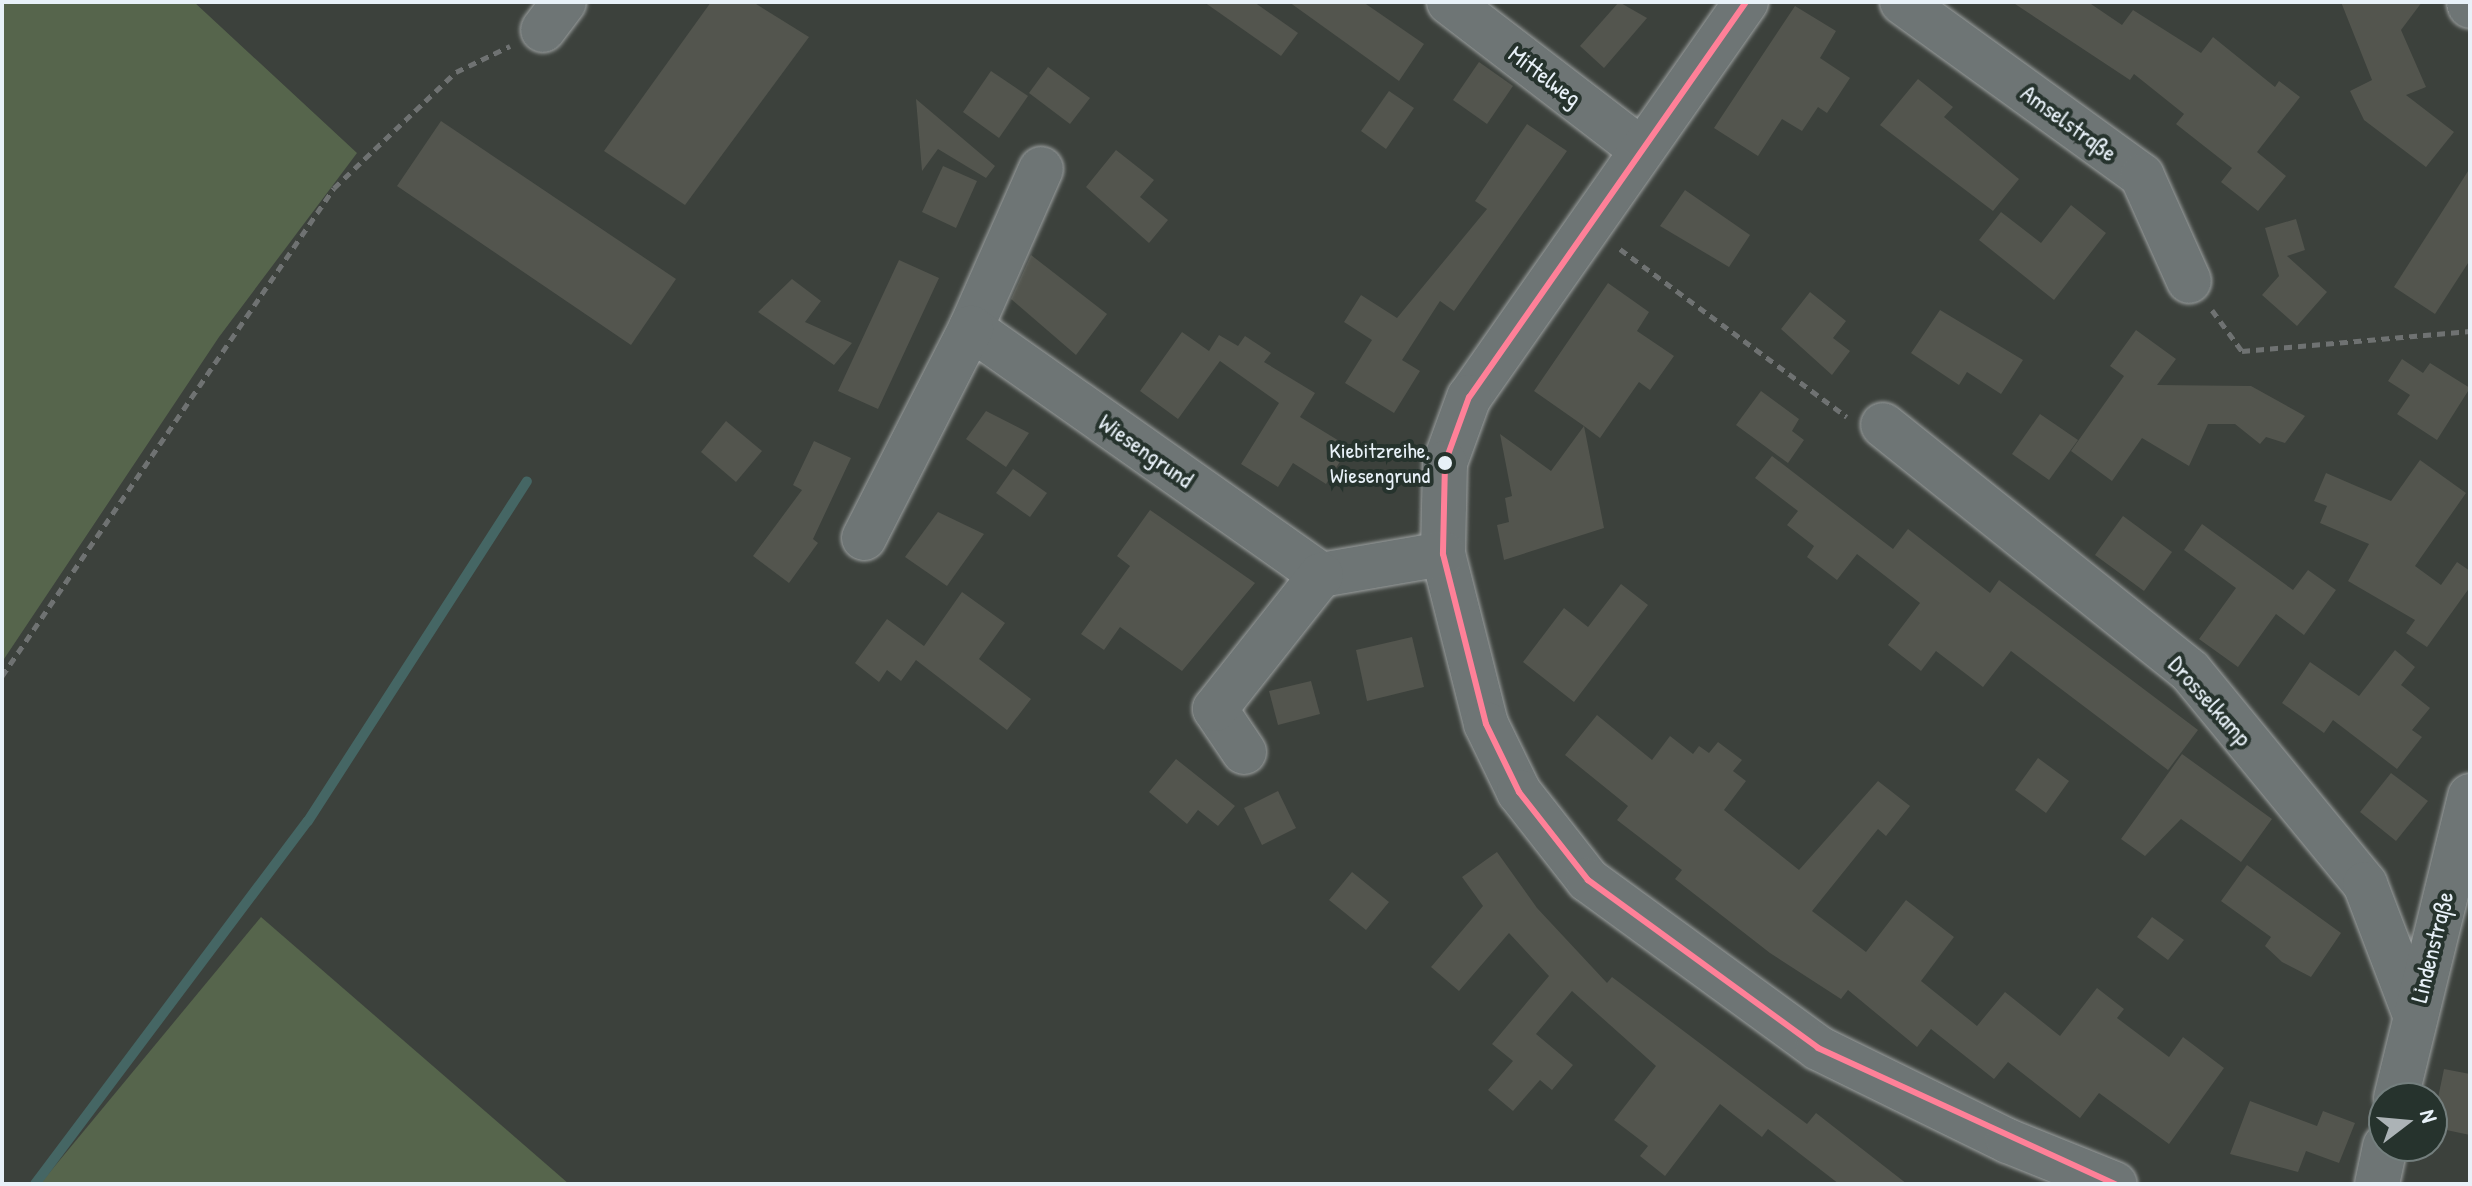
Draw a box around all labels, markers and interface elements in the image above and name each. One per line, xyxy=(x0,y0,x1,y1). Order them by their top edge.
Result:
street label: Mittelweg xyxy=(1503,39,1587,113)
street label: Amselstraße xyxy=(2015,79,2123,167)
street label: Wiesengrund xyxy=(1093,408,1199,494)
place label: Kiebitzreihe, Wiesengrund xyxy=(1329,437,1430,488)
marker: Kiebitzreihe, Wiesengrund xyxy=(1437,455,1453,471)
street label: Drosselkamp xyxy=(2162,650,2258,752)
street label: Lindenstraße xyxy=(2404,889,2460,1005)
north arrow xyxy=(2368,1082,2448,1162)
text: N xyxy=(2413,1106,2445,1126)

